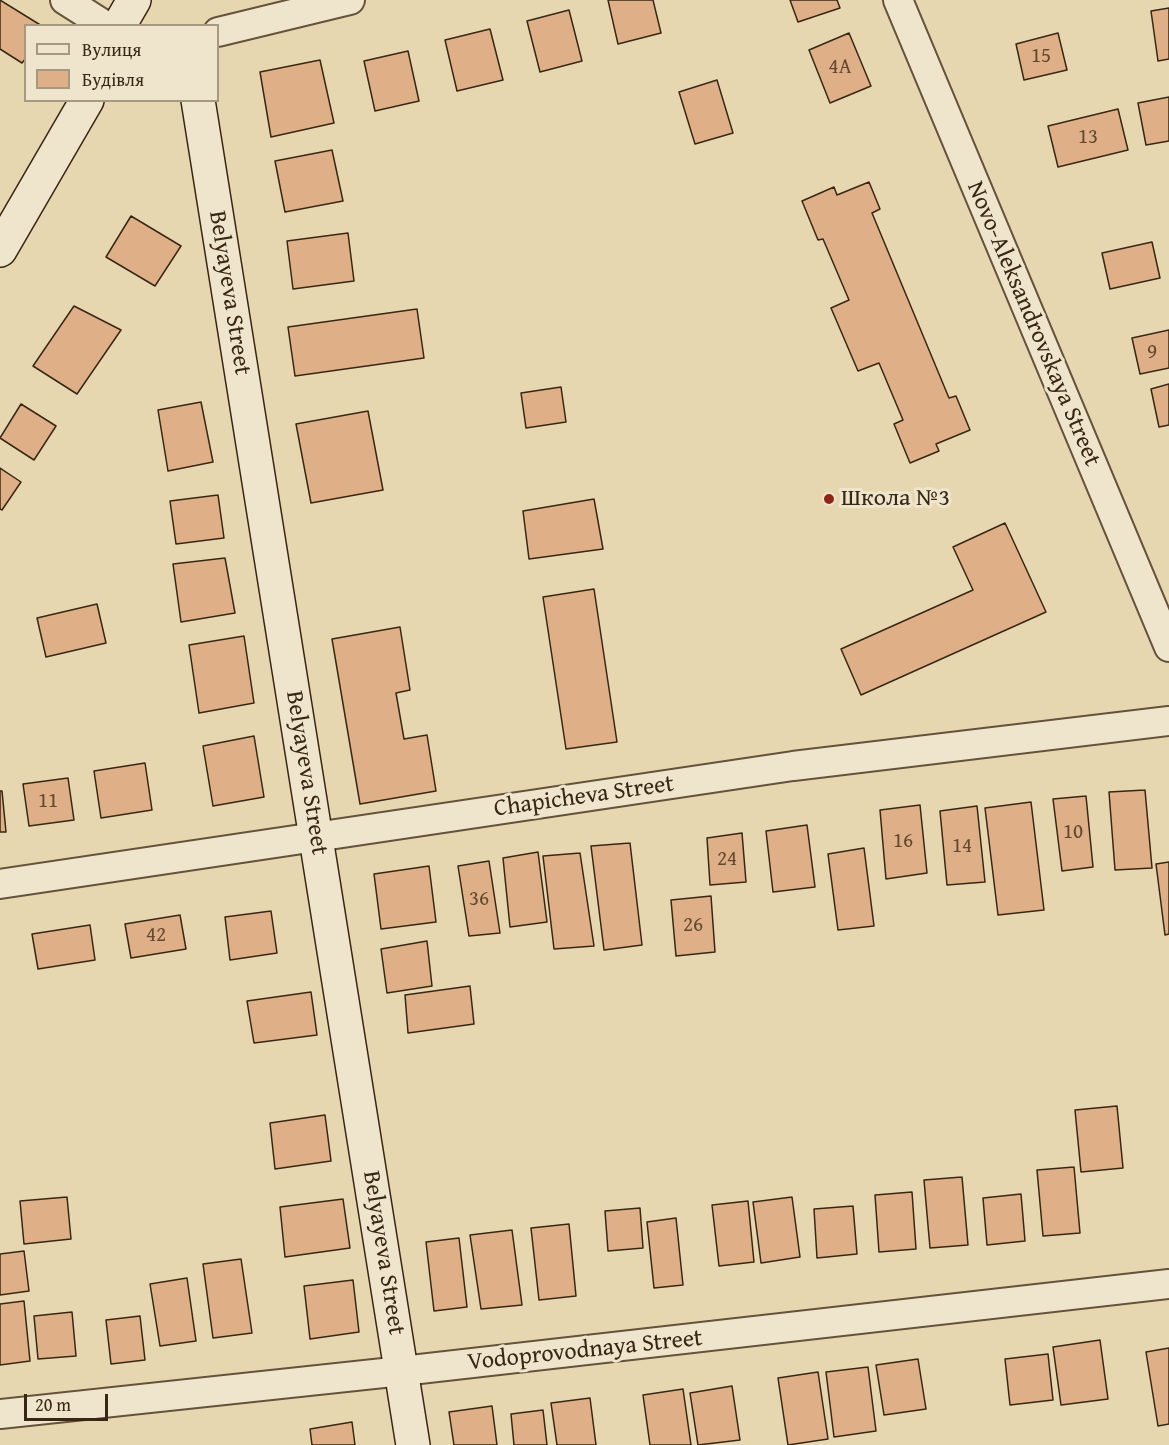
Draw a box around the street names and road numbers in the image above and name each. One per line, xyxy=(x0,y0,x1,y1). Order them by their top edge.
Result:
street label: Novo-Aleksandrovskaya Street xyxy=(960,177,1106,471)
street label: Belyayeva Street xyxy=(202,209,256,377)
street label: Belyayeva Street xyxy=(279,689,333,857)
street label: Chapicheva Street xyxy=(492,770,676,824)
street label: Belyayeva Street xyxy=(356,1169,410,1337)
street label: Vodoprovodnaya Street xyxy=(466,1324,704,1378)

